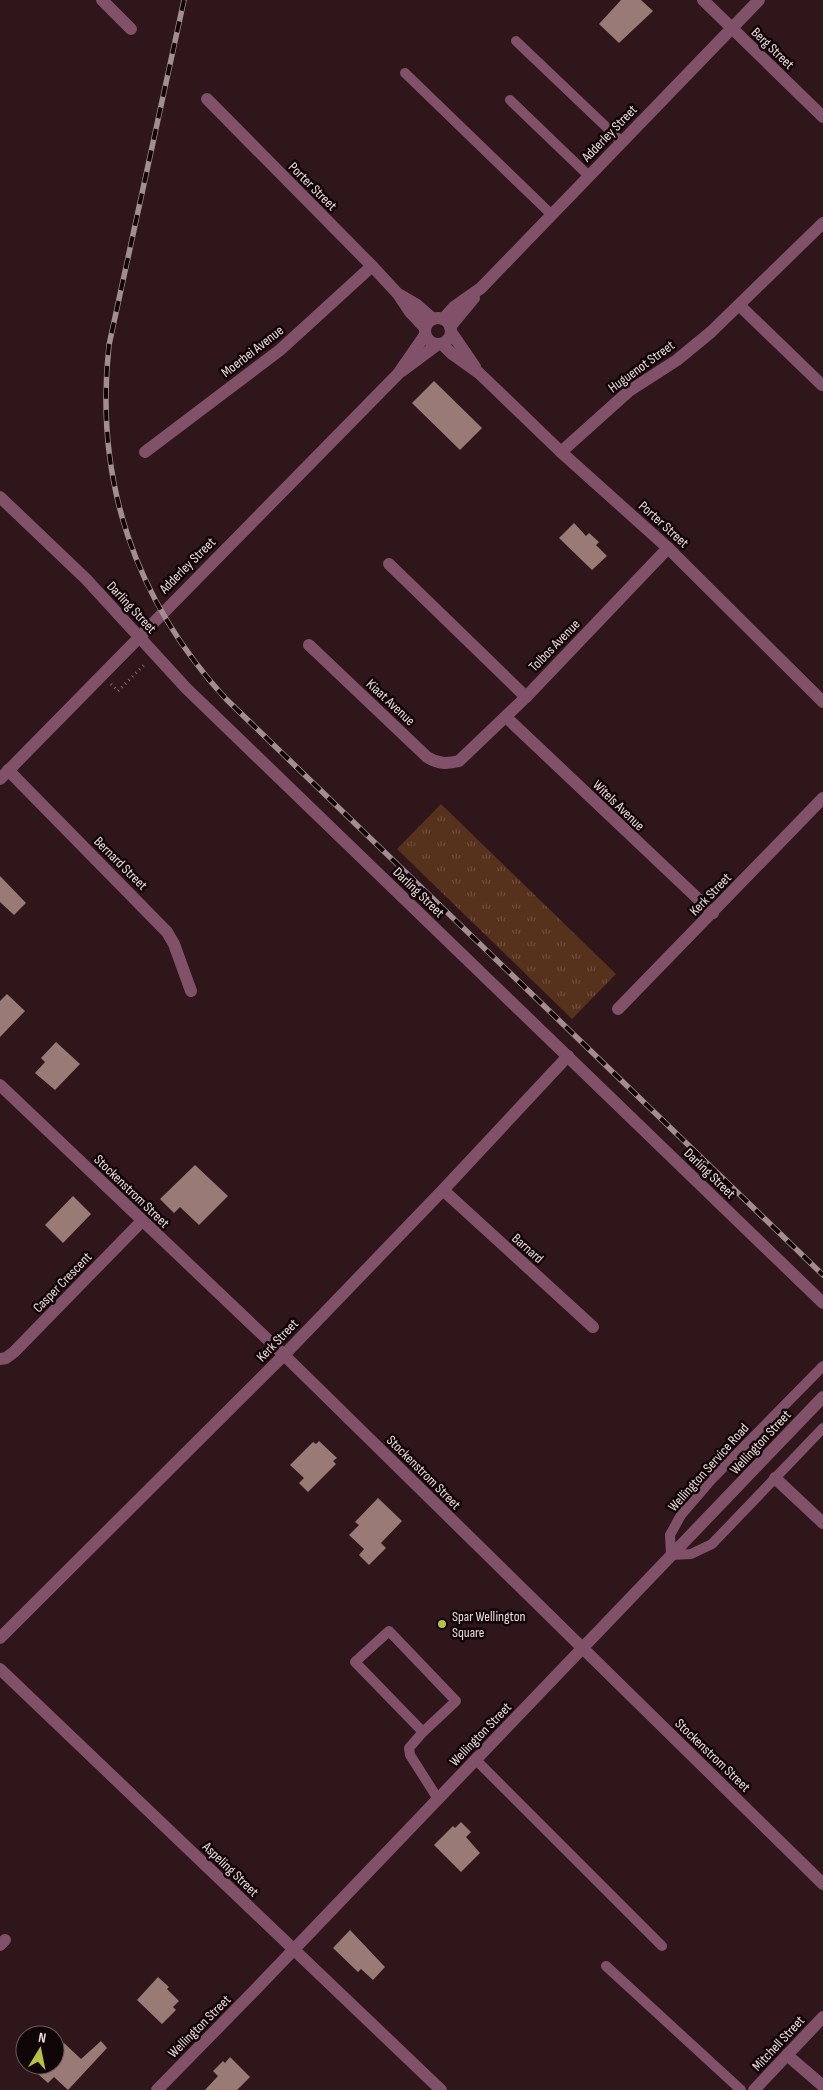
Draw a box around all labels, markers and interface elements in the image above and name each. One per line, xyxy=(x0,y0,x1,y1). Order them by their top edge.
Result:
street label: Berg Street xyxy=(748,24,798,73)
street label: Adderley Street xyxy=(577,101,641,166)
street label: Porter Street xyxy=(285,159,340,214)
street label: Moerbei Avenue xyxy=(218,322,287,381)
street label: Huguenot Street xyxy=(605,337,678,396)
street label: Porter Street xyxy=(635,497,692,551)
street label: Adderley Street xyxy=(155,534,219,598)
street label: Darling Street xyxy=(103,578,160,637)
street label: Tolbos Avenue xyxy=(525,616,583,675)
street label: Kiaat Avenue xyxy=(363,676,419,729)
street label: Witels Avenue xyxy=(589,776,648,834)
street label: Bernard Street xyxy=(90,833,151,894)
street label: Darling Street xyxy=(389,864,448,921)
street label: Kerk Street xyxy=(686,869,735,919)
street label: Darling Street xyxy=(680,1145,739,1202)
street label: Stockenstrom Street xyxy=(91,1151,173,1232)
street label: Barnard xyxy=(508,1230,547,1267)
street label: Casper Crescent xyxy=(29,1249,95,1316)
street label: Kerk Street xyxy=(253,1315,302,1365)
street label: Wellington Street xyxy=(726,1407,794,1478)
street label: Wellington Service Road xyxy=(664,1420,753,1515)
street label: Stockenstrom Street xyxy=(383,1432,464,1513)
place label: Spar Wellington Square xyxy=(452,1608,526,1641)
marker: Spar Wellington Square xyxy=(436,1618,448,1630)
street label: Wellington Street xyxy=(446,1699,515,1770)
street label: Stockenstrom Street xyxy=(672,1715,754,1796)
street label: Aspeling Street xyxy=(198,1838,262,1900)
street label: Wellington Street xyxy=(164,1991,234,2061)
street label: Mitchell Street xyxy=(749,2012,808,2074)
north arrow xyxy=(15,2025,65,2075)
text: N xyxy=(37,2029,47,2047)

